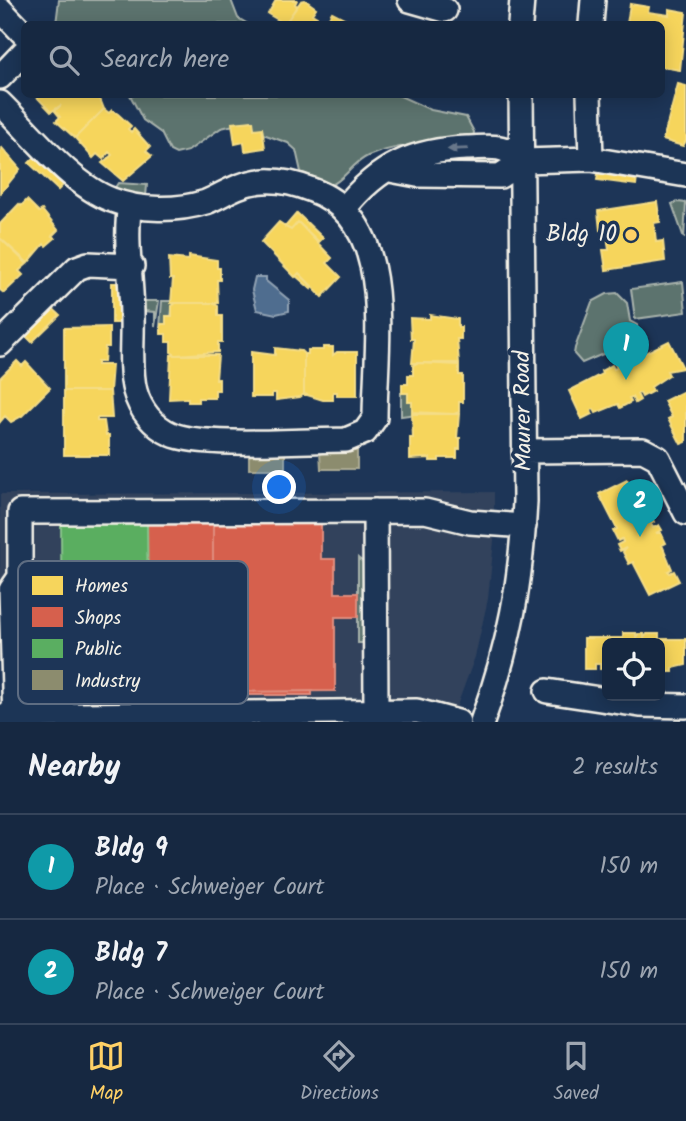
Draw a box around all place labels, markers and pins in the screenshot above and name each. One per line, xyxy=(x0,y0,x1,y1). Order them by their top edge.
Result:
place label: Bldg 10 xyxy=(546,217,617,253)
marker: Bldg 10 xyxy=(623,227,639,243)
pin: 1 xyxy=(603,322,649,380)
pin: 2 xyxy=(617,479,663,537)

